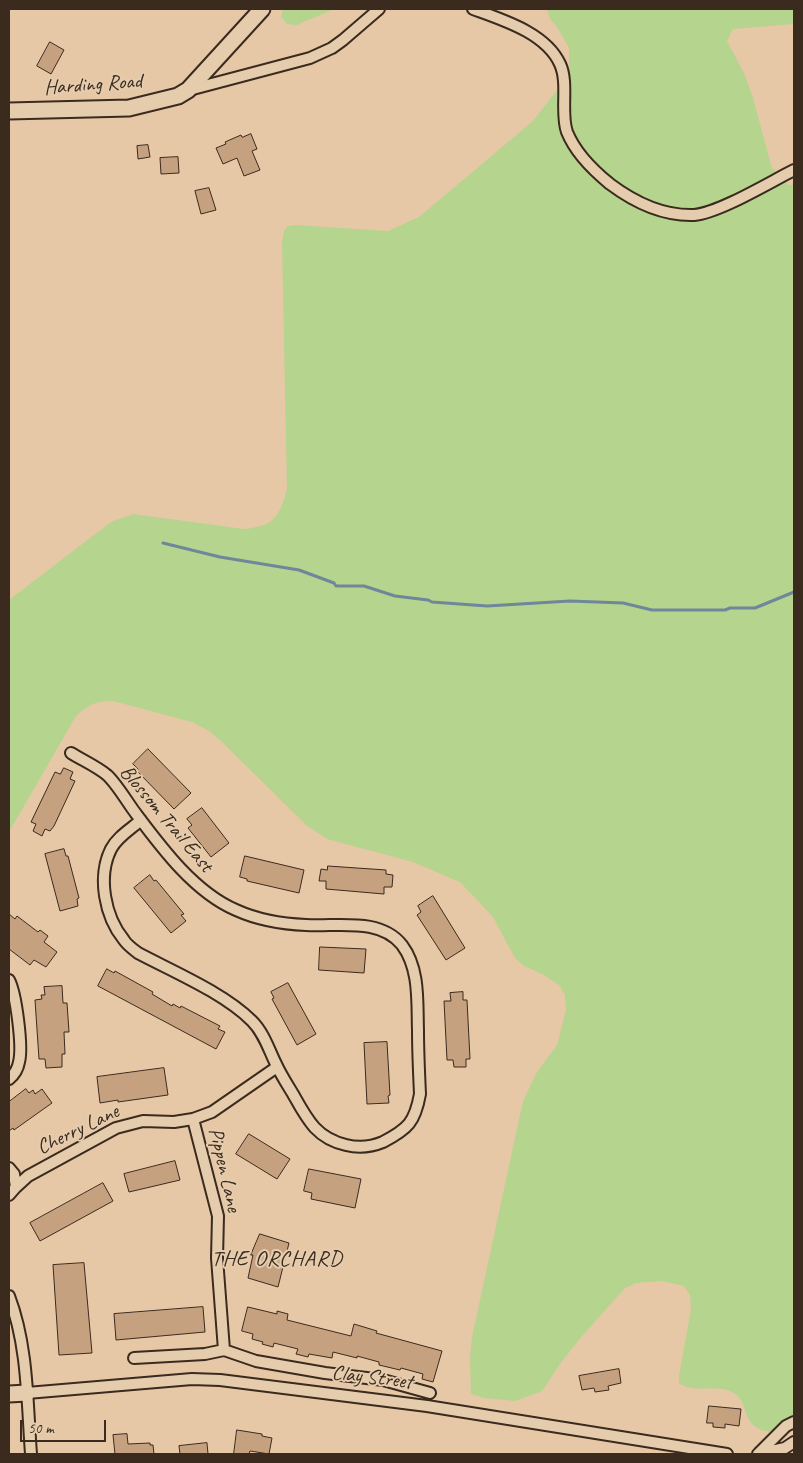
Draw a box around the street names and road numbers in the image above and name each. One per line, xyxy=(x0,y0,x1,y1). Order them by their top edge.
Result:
street label: Harding Road xyxy=(43,69,143,101)
street label: Blossom Trail East xyxy=(114,760,218,878)
street label: Cherry Lane xyxy=(33,1099,123,1161)
street label: Pippen Lane xyxy=(202,1126,246,1214)
street label: Clay Street xyxy=(330,1361,414,1395)

